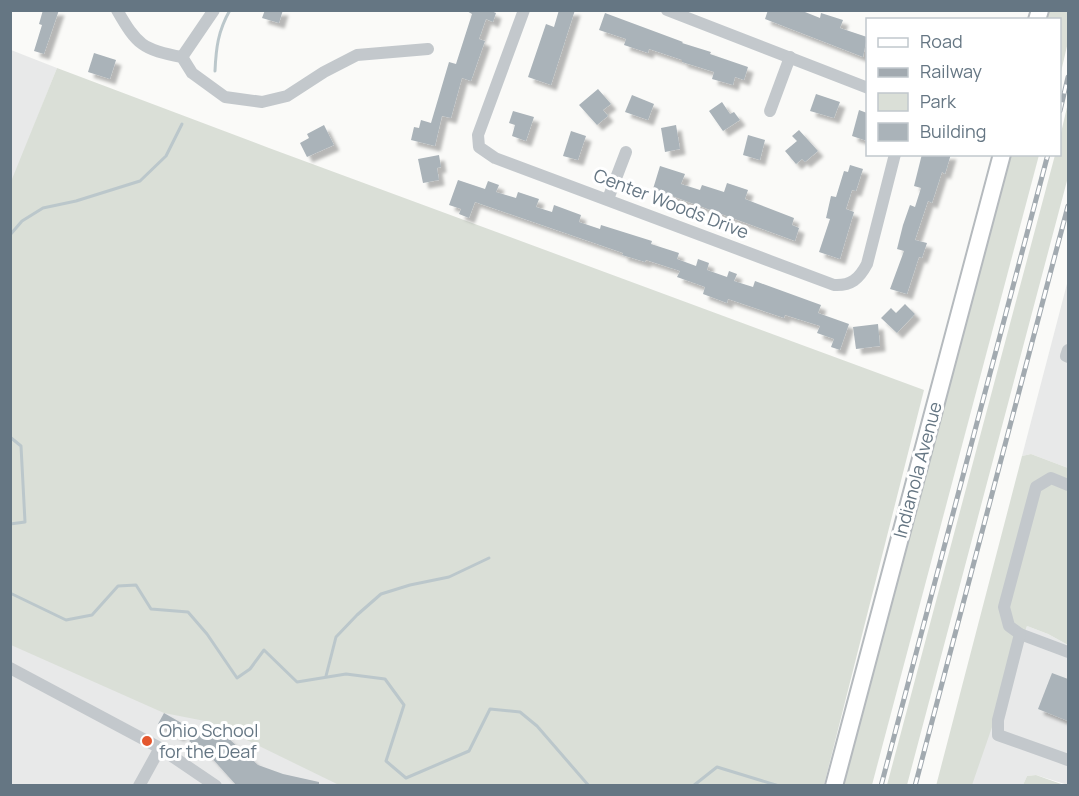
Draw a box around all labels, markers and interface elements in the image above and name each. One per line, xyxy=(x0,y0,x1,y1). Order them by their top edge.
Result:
legend xyxy=(866,18,1061,156)
text: Road xyxy=(920,29,963,53)
text: Railway xyxy=(920,59,982,83)
text: Park xyxy=(920,89,957,113)
text: Building xyxy=(920,119,986,143)
street label: Center Woods Drive xyxy=(590,162,752,244)
street label: Indianola Avenue xyxy=(887,399,947,541)
place label: Ohio School for the Deaf xyxy=(159,718,258,763)
marker: Ohio School for the Deaf xyxy=(140,734,154,748)

